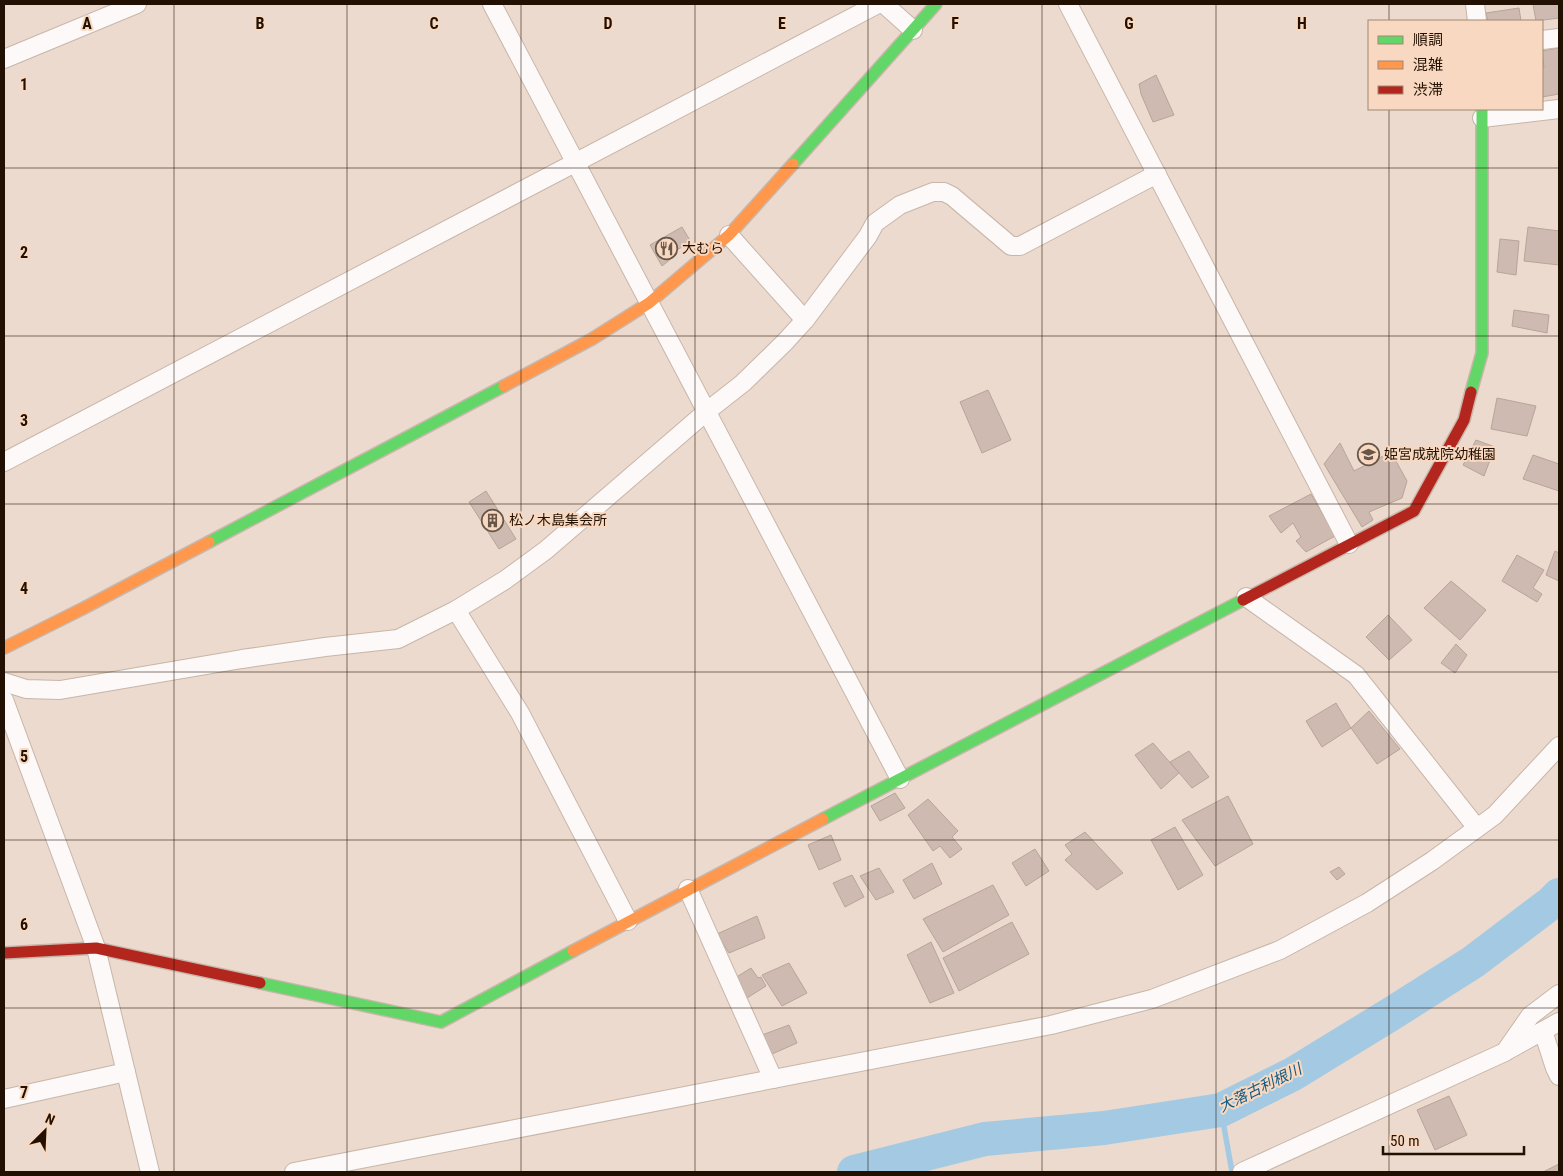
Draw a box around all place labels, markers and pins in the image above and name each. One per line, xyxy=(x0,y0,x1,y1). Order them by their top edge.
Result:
restaurant icon: 大むら xyxy=(654,236,678,260)
place label: 大むら xyxy=(682,240,724,256)
school or university icon: 姫宮成就院幼稚園 xyxy=(1356,442,1380,466)
place label: 姫宮成就院幼稚園 xyxy=(1384,446,1496,462)
building icon: 松ノ木島集会所 xyxy=(481,508,505,532)
place label: 松ノ木島集会所 xyxy=(509,512,607,528)

